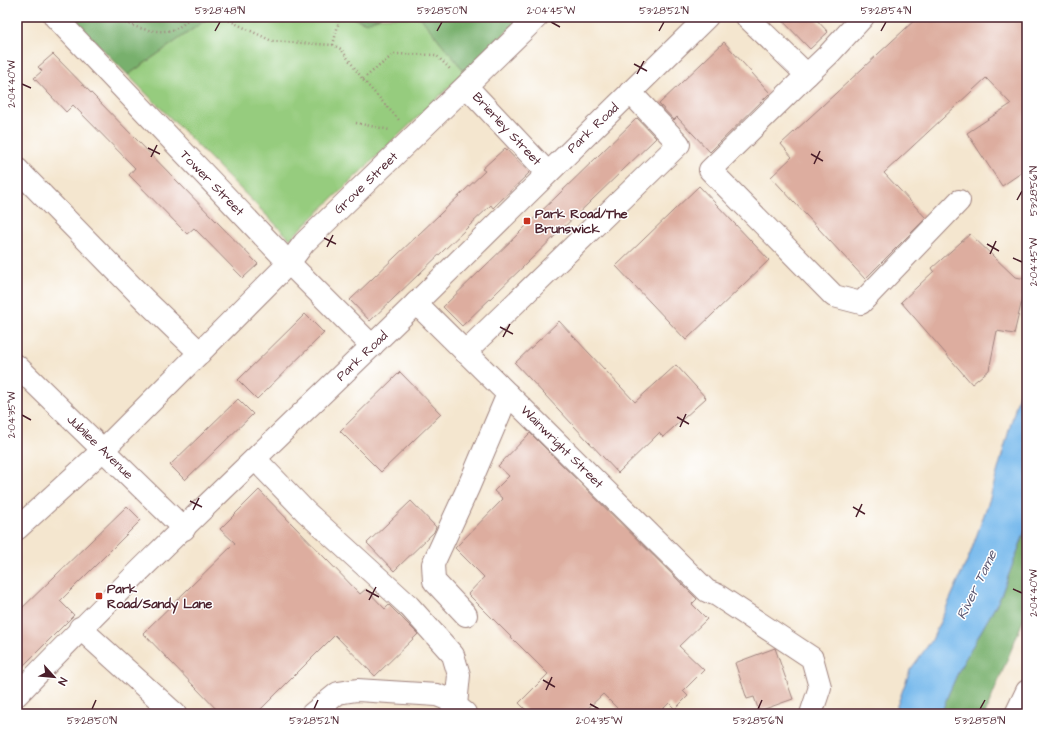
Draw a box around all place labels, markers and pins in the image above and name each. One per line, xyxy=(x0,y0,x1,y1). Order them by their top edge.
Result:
place label: Park Road/The Brunswick xyxy=(535,205,628,238)
marker: Park Road/The Brunswick xyxy=(522,216,532,226)
place label: Park Road/Sandy Lane xyxy=(107,580,212,614)
marker: Park Road/Sandy Lane xyxy=(94,591,104,601)

